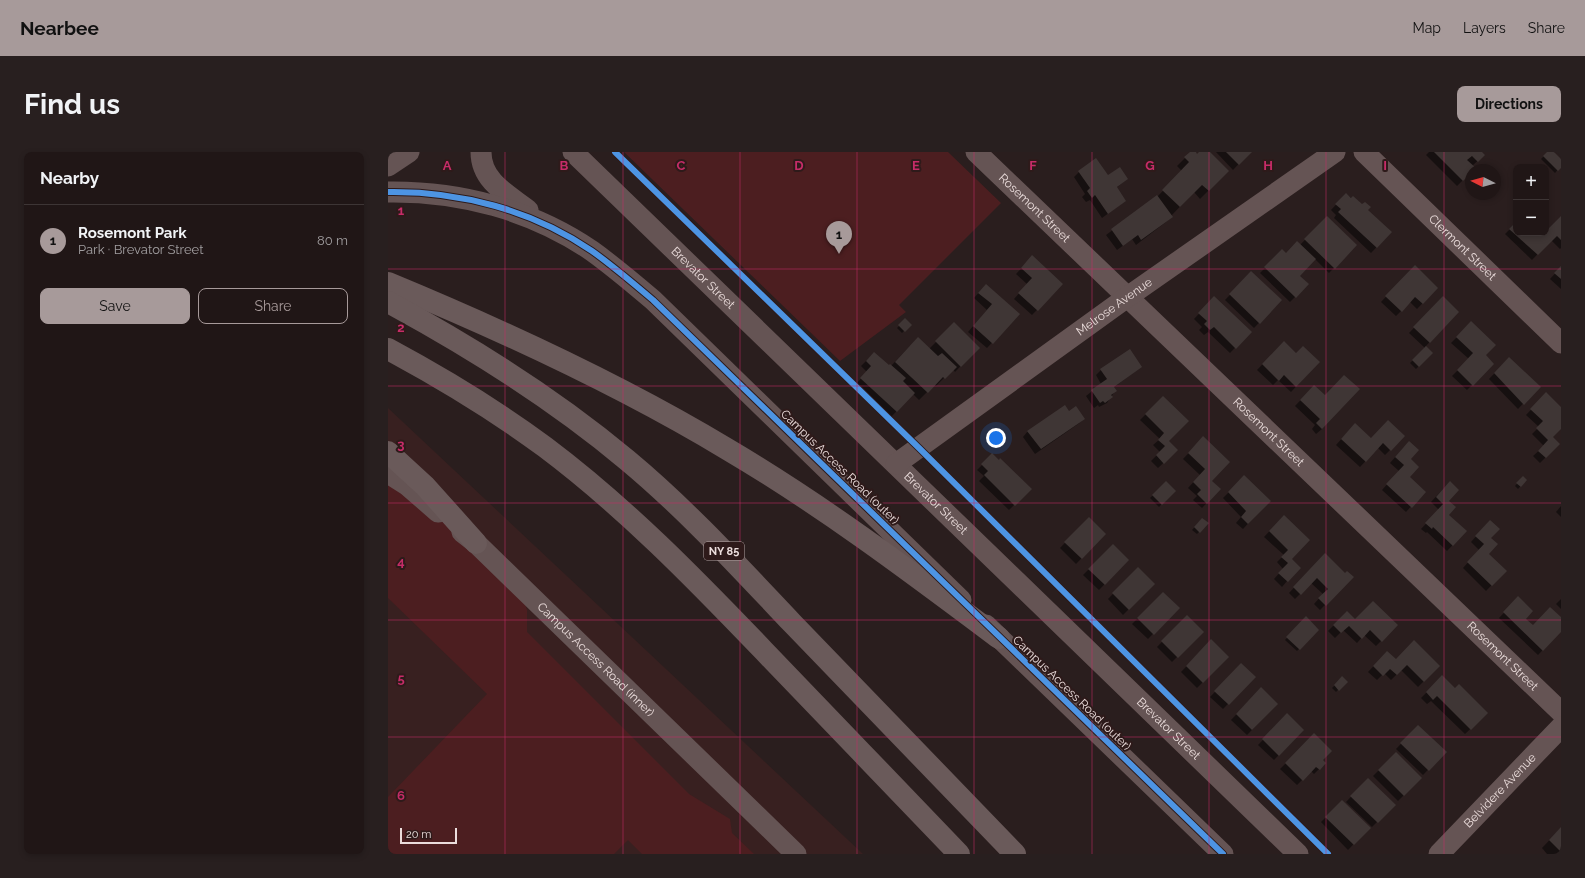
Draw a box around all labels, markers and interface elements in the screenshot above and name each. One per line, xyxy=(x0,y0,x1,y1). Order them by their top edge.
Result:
text: Nearbee xyxy=(20,17,99,39)
text: Map xyxy=(1413,20,1441,36)
text: Layers xyxy=(1463,20,1506,36)
text: Share xyxy=(1528,20,1565,36)
button: Directions xyxy=(1457,86,1561,122)
text: Find us xyxy=(24,88,120,121)
text: A xyxy=(443,158,452,173)
text: B xyxy=(560,158,569,173)
text: C xyxy=(677,158,686,173)
text: D xyxy=(794,158,804,173)
text: E xyxy=(912,158,920,173)
text: F xyxy=(1029,158,1037,173)
text: G xyxy=(1145,158,1155,173)
text: H xyxy=(1263,158,1273,173)
text: I xyxy=(1383,158,1387,173)
north arrow xyxy=(1465,164,1501,200)
map controls xyxy=(1513,164,1549,236)
button: + xyxy=(1513,164,1549,200)
text: Nearby xyxy=(40,168,99,188)
street label: Rosemont Street xyxy=(996,171,1073,245)
button: − xyxy=(1513,200,1549,236)
text: 1 xyxy=(398,203,405,218)
street label: Clermont Street xyxy=(1426,212,1499,283)
pin: 1 xyxy=(826,221,852,254)
text: Rosemont Park xyxy=(78,224,187,242)
text: 1 xyxy=(50,233,56,248)
text: 80 m xyxy=(317,233,348,248)
text: Park · Brevator Street xyxy=(78,242,203,257)
street label: Brevator Street xyxy=(668,244,738,312)
street label: Melrose Avenue xyxy=(1074,275,1155,338)
button: Save xyxy=(40,288,190,324)
button: Share xyxy=(198,288,348,324)
text: 2 xyxy=(397,320,405,335)
street label: Rosemont Street xyxy=(1230,395,1307,469)
street label: Campus Access Road (outer) xyxy=(778,407,902,527)
your location xyxy=(986,428,1006,448)
text: 3 xyxy=(397,437,405,452)
street label: Brevator Street xyxy=(901,469,971,537)
road number: NY 85 xyxy=(704,542,744,560)
text: 4 xyxy=(397,554,405,569)
street label: Campus Access Road (inner) xyxy=(534,600,657,719)
street label: Rosemont Street xyxy=(1464,619,1541,693)
street label: Campus Access Road (outer) xyxy=(1010,633,1134,753)
text: 5 xyxy=(397,671,405,686)
street label: Brevator Street xyxy=(1134,695,1203,763)
street label: Belvidere Avenue xyxy=(1461,751,1539,831)
text: 6 xyxy=(397,788,405,803)
scale bar xyxy=(400,826,457,845)
text: 20 m xyxy=(406,828,431,841)

